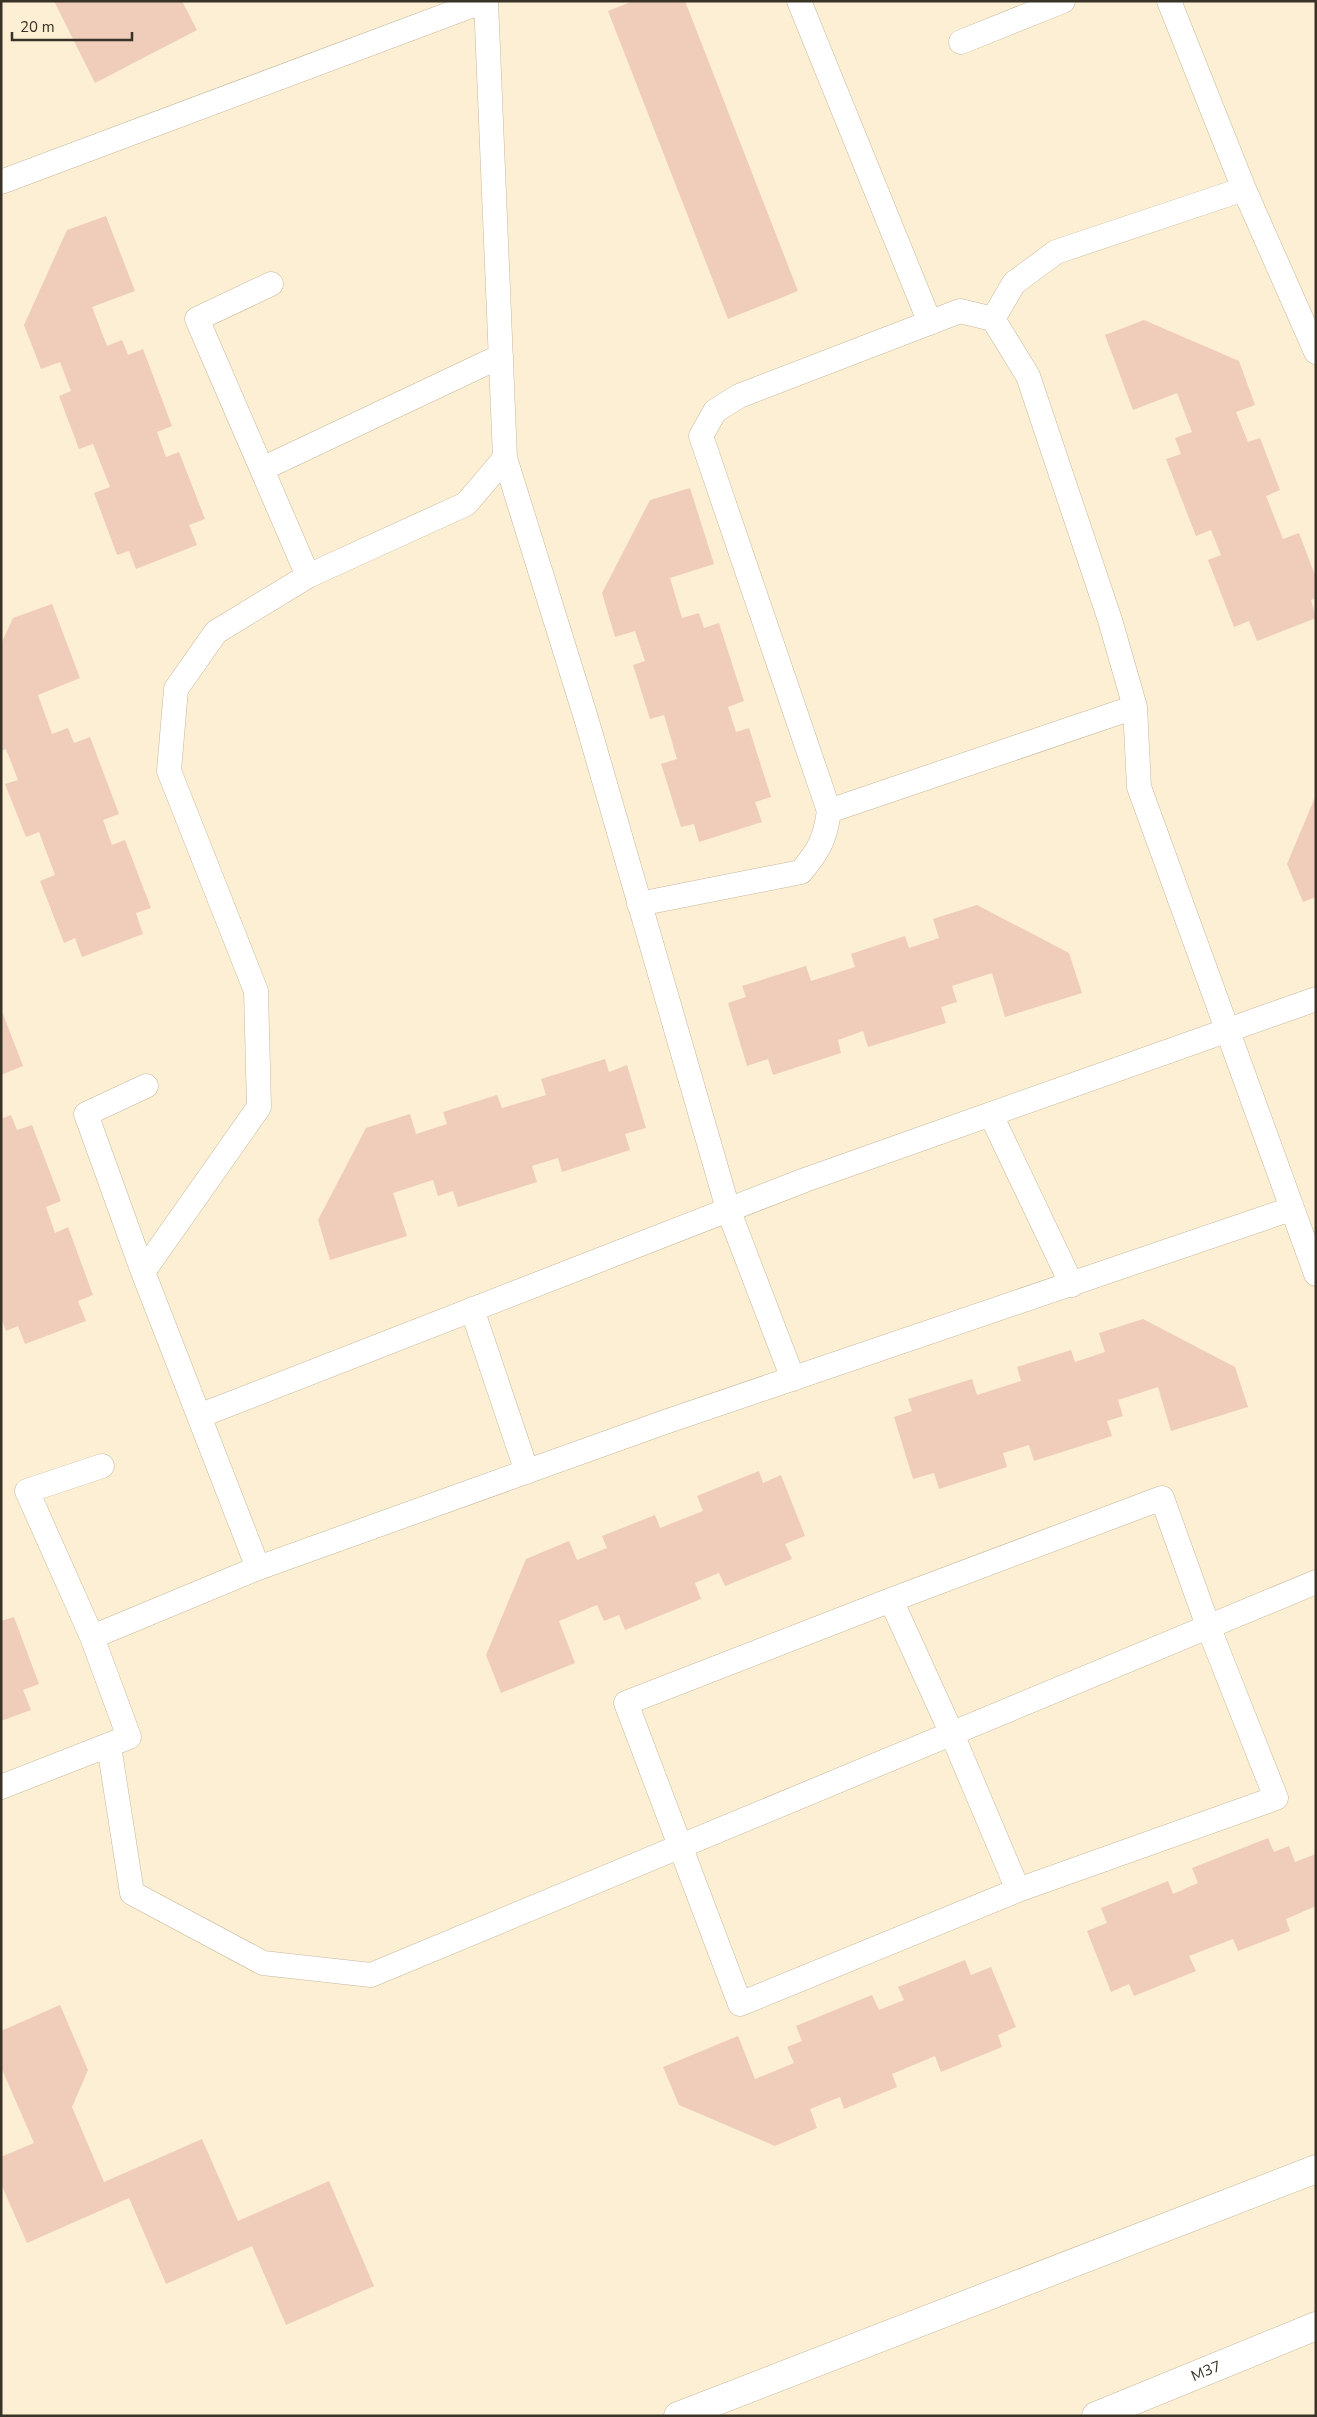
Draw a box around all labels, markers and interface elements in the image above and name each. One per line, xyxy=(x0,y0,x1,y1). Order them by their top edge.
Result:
scale bar xyxy=(12,10,132,42)
text: 20 m xyxy=(20,17,55,37)
street label: M37 xyxy=(1188,2356,1224,2386)

